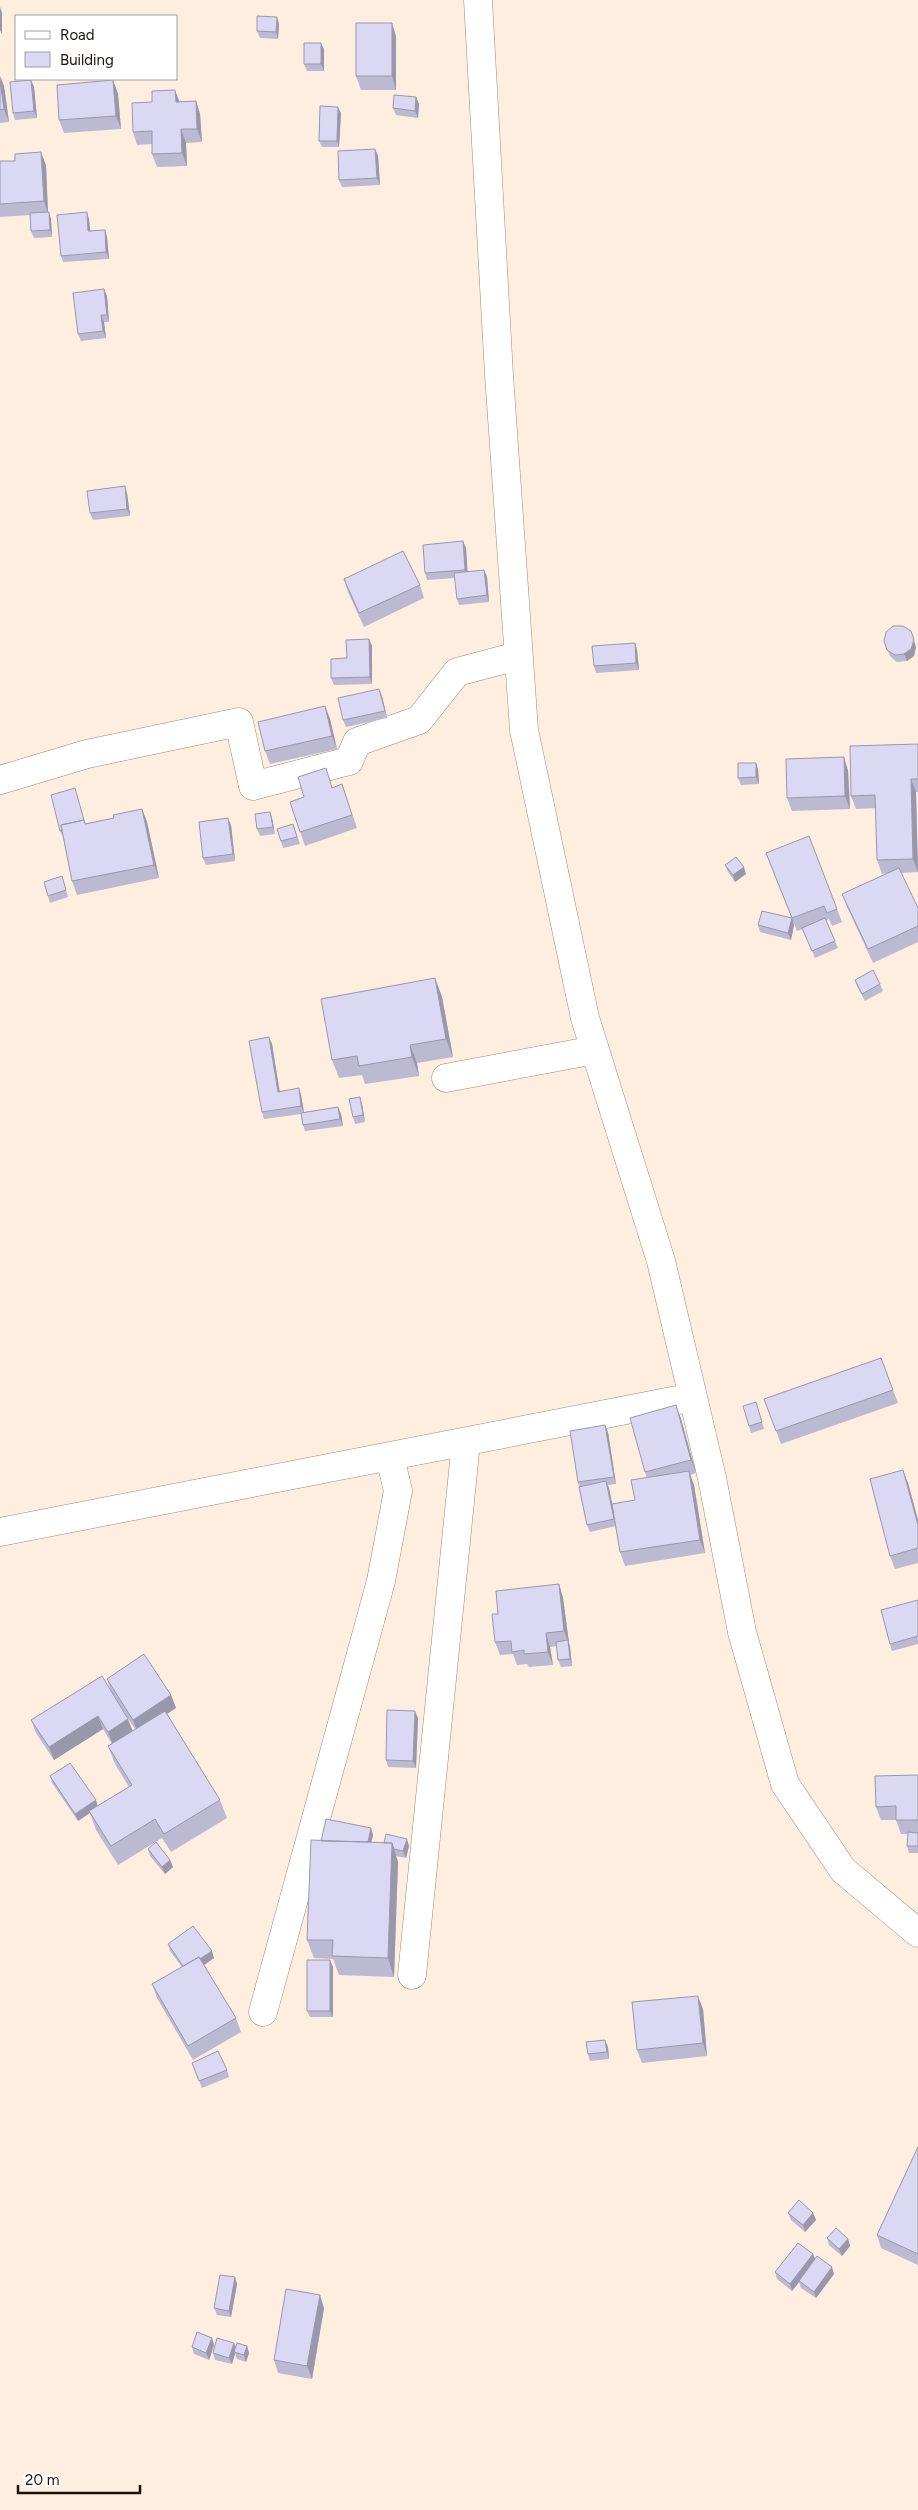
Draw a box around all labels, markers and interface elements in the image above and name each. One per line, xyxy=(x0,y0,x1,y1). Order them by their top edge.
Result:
legend xyxy=(15,15,178,80)
text: Road xyxy=(60,26,95,44)
text: Building xyxy=(60,51,114,69)
scale bar xyxy=(18,2462,140,2494)
text: 20 m xyxy=(25,2471,59,2489)

